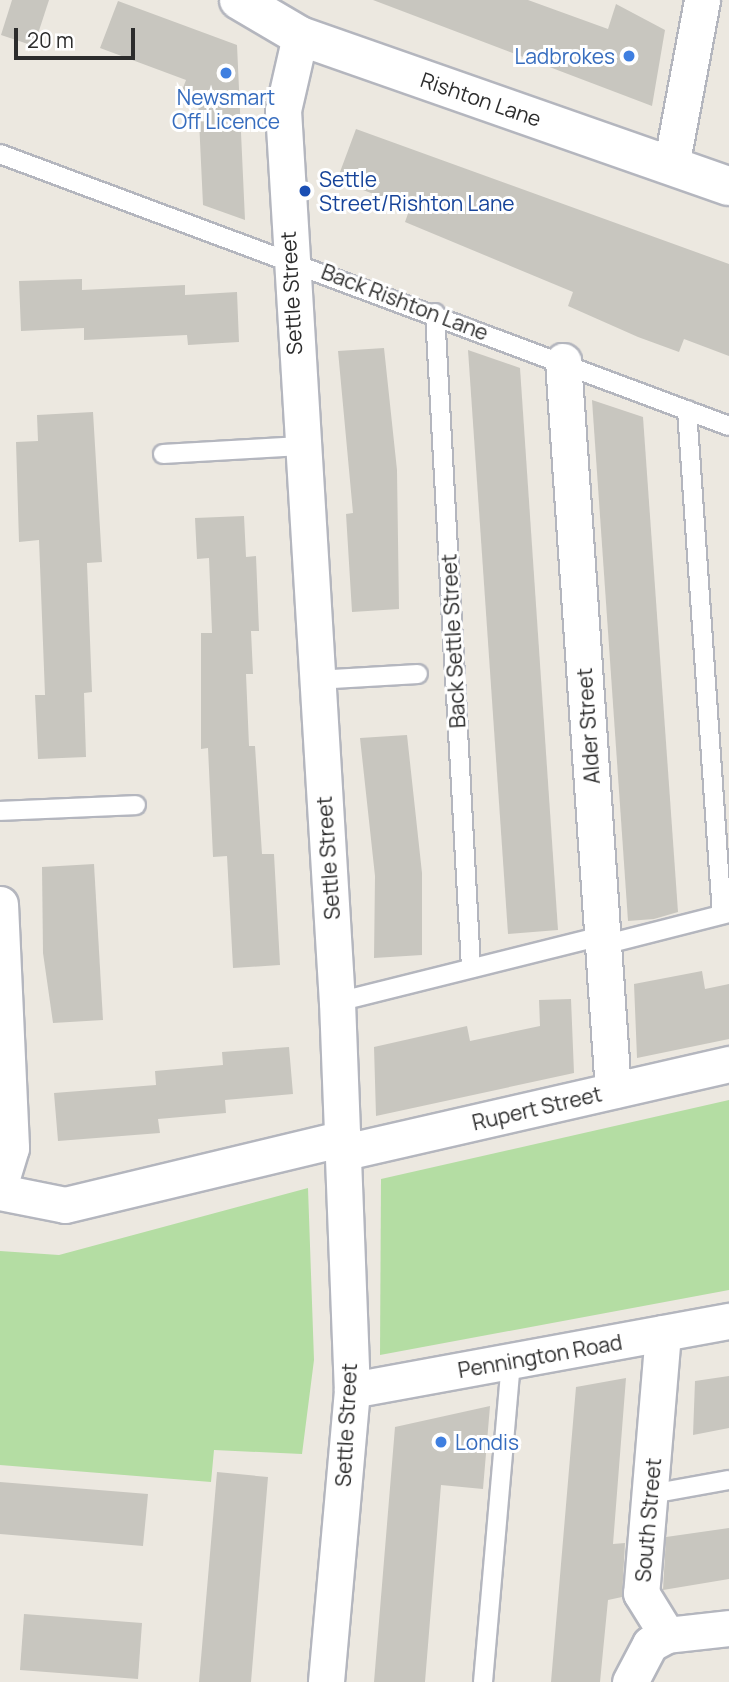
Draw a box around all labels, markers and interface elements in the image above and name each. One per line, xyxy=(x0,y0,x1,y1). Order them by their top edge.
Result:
scale bar xyxy=(18,14,138,58)
text: 20 m xyxy=(27,26,74,54)
place label: Ladbrokes xyxy=(514,43,615,69)
marker: Ladbrokes xyxy=(621,48,637,64)
marker: Newsmart Off Licence xyxy=(218,65,234,81)
street label: Rishton Lane xyxy=(417,67,545,131)
place label: Newsmart Off Licence xyxy=(172,84,280,134)
place label: Settle Street/Rishton Lane xyxy=(319,166,515,216)
marker: Settle Street/Rishton Lane xyxy=(297,183,313,199)
street label: Settle Street xyxy=(275,231,307,355)
street label: Back Rishton Lane xyxy=(318,259,492,345)
street label: Back Settle Street xyxy=(436,553,470,729)
street label: Alder Street xyxy=(571,667,605,785)
street label: Settle Street xyxy=(311,795,345,921)
street label: Rupert Street xyxy=(470,1081,604,1135)
street label: Pennington Road xyxy=(456,1329,624,1383)
street label: Settle Street xyxy=(330,1363,362,1487)
place label: Londis xyxy=(455,1429,519,1455)
marker: Londis xyxy=(433,1434,449,1450)
street label: South Street xyxy=(630,1457,666,1583)

